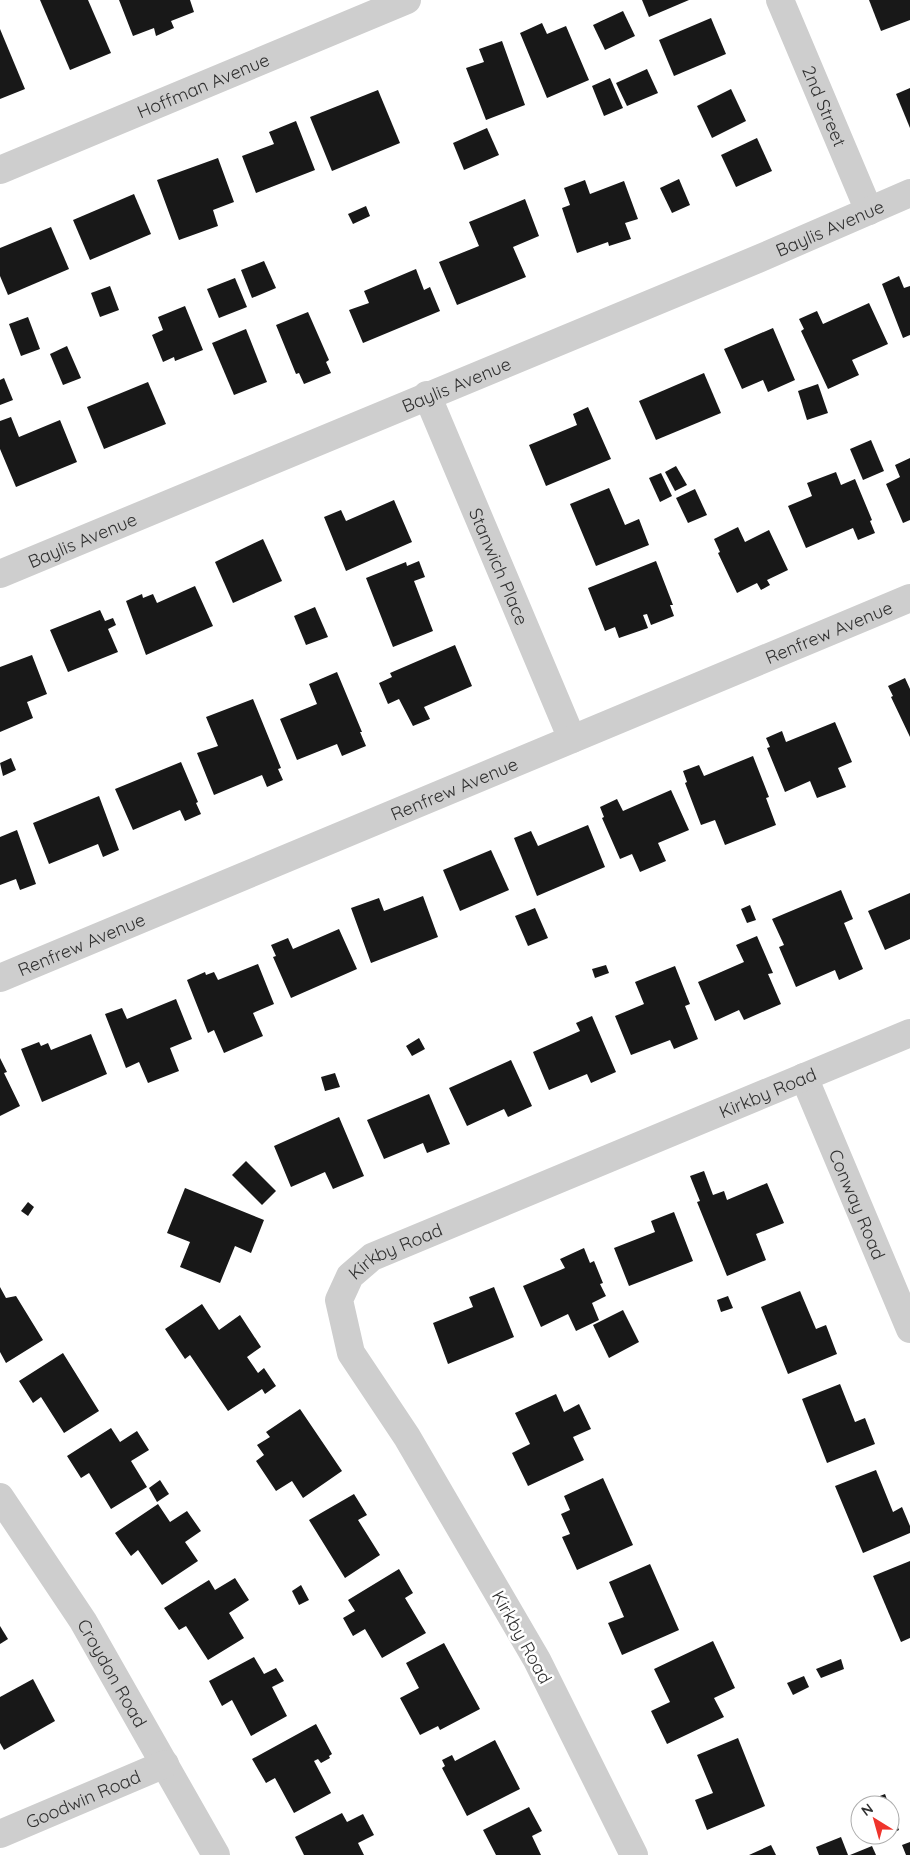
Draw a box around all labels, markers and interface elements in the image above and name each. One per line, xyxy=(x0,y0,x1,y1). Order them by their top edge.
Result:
street label: Hoffman Avenue xyxy=(133,47,273,123)
street label: 2nd Street xyxy=(797,62,852,150)
street label: Baylis Avenue xyxy=(772,194,887,261)
street label: Baylis Avenue xyxy=(398,352,514,417)
street label: Stanwich Place xyxy=(464,504,534,628)
street label: Baylis Avenue xyxy=(24,507,140,573)
street label: Renfrew Avenue xyxy=(762,595,896,669)
street label: Renfrew Avenue xyxy=(387,752,521,825)
street label: Renfrew Avenue xyxy=(14,907,148,981)
street label: Kirkby Road xyxy=(715,1062,820,1123)
street label: Conway Road xyxy=(824,1146,891,1263)
street label: Kirkby Road xyxy=(343,1218,446,1284)
street label: Kirkby Road xyxy=(487,1586,557,1688)
street label: Croydon Road xyxy=(73,1615,152,1731)
street label: Goodwin Road xyxy=(22,1764,144,1833)
north arrow xyxy=(850,1795,900,1845)
text: N xyxy=(858,1799,877,1820)

